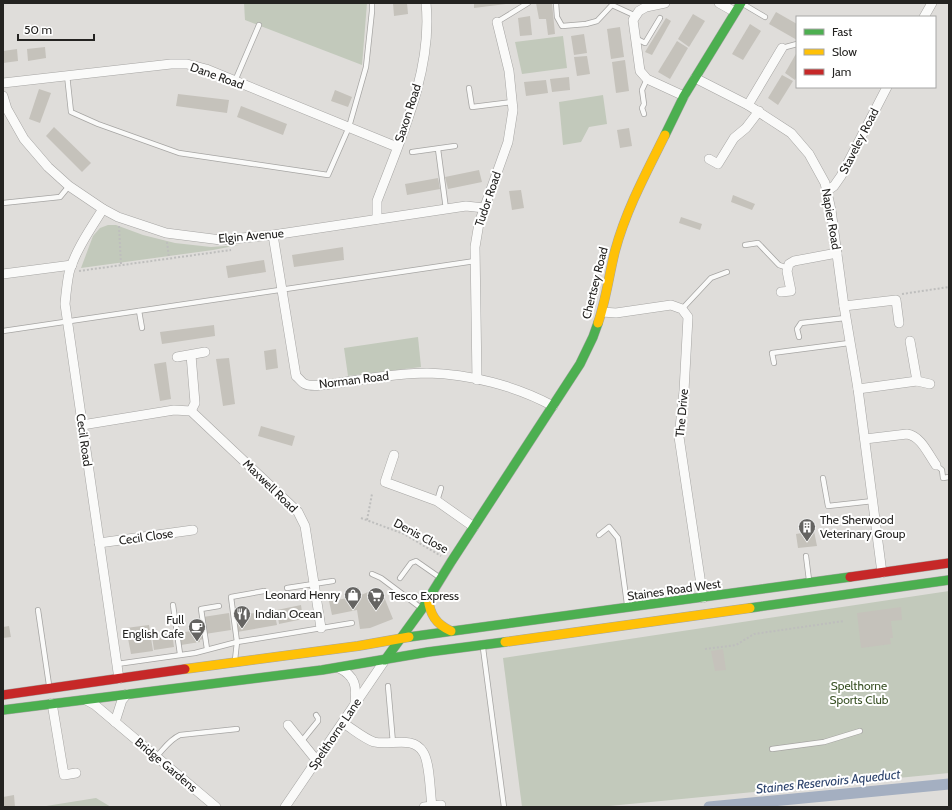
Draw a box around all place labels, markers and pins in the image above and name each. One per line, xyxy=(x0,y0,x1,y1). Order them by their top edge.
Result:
place label: The Sherwood Veterinary Group xyxy=(820,512,906,541)
building icon: The Sherwood Veterinary Group xyxy=(797,517,817,542)
shop icon: Leonard Henry xyxy=(343,585,363,610)
supermarket icon: Tesco Express xyxy=(366,586,386,611)
place label: Leonard Henry xyxy=(265,587,340,602)
place label: Tesco Express xyxy=(389,588,459,603)
restaurant icon: Indian Ocean xyxy=(232,604,252,629)
place label: Indian Ocean xyxy=(255,606,322,621)
place label: Full English Cafe xyxy=(122,612,184,641)
cafe icon: Full English Cafe xyxy=(187,617,207,642)

